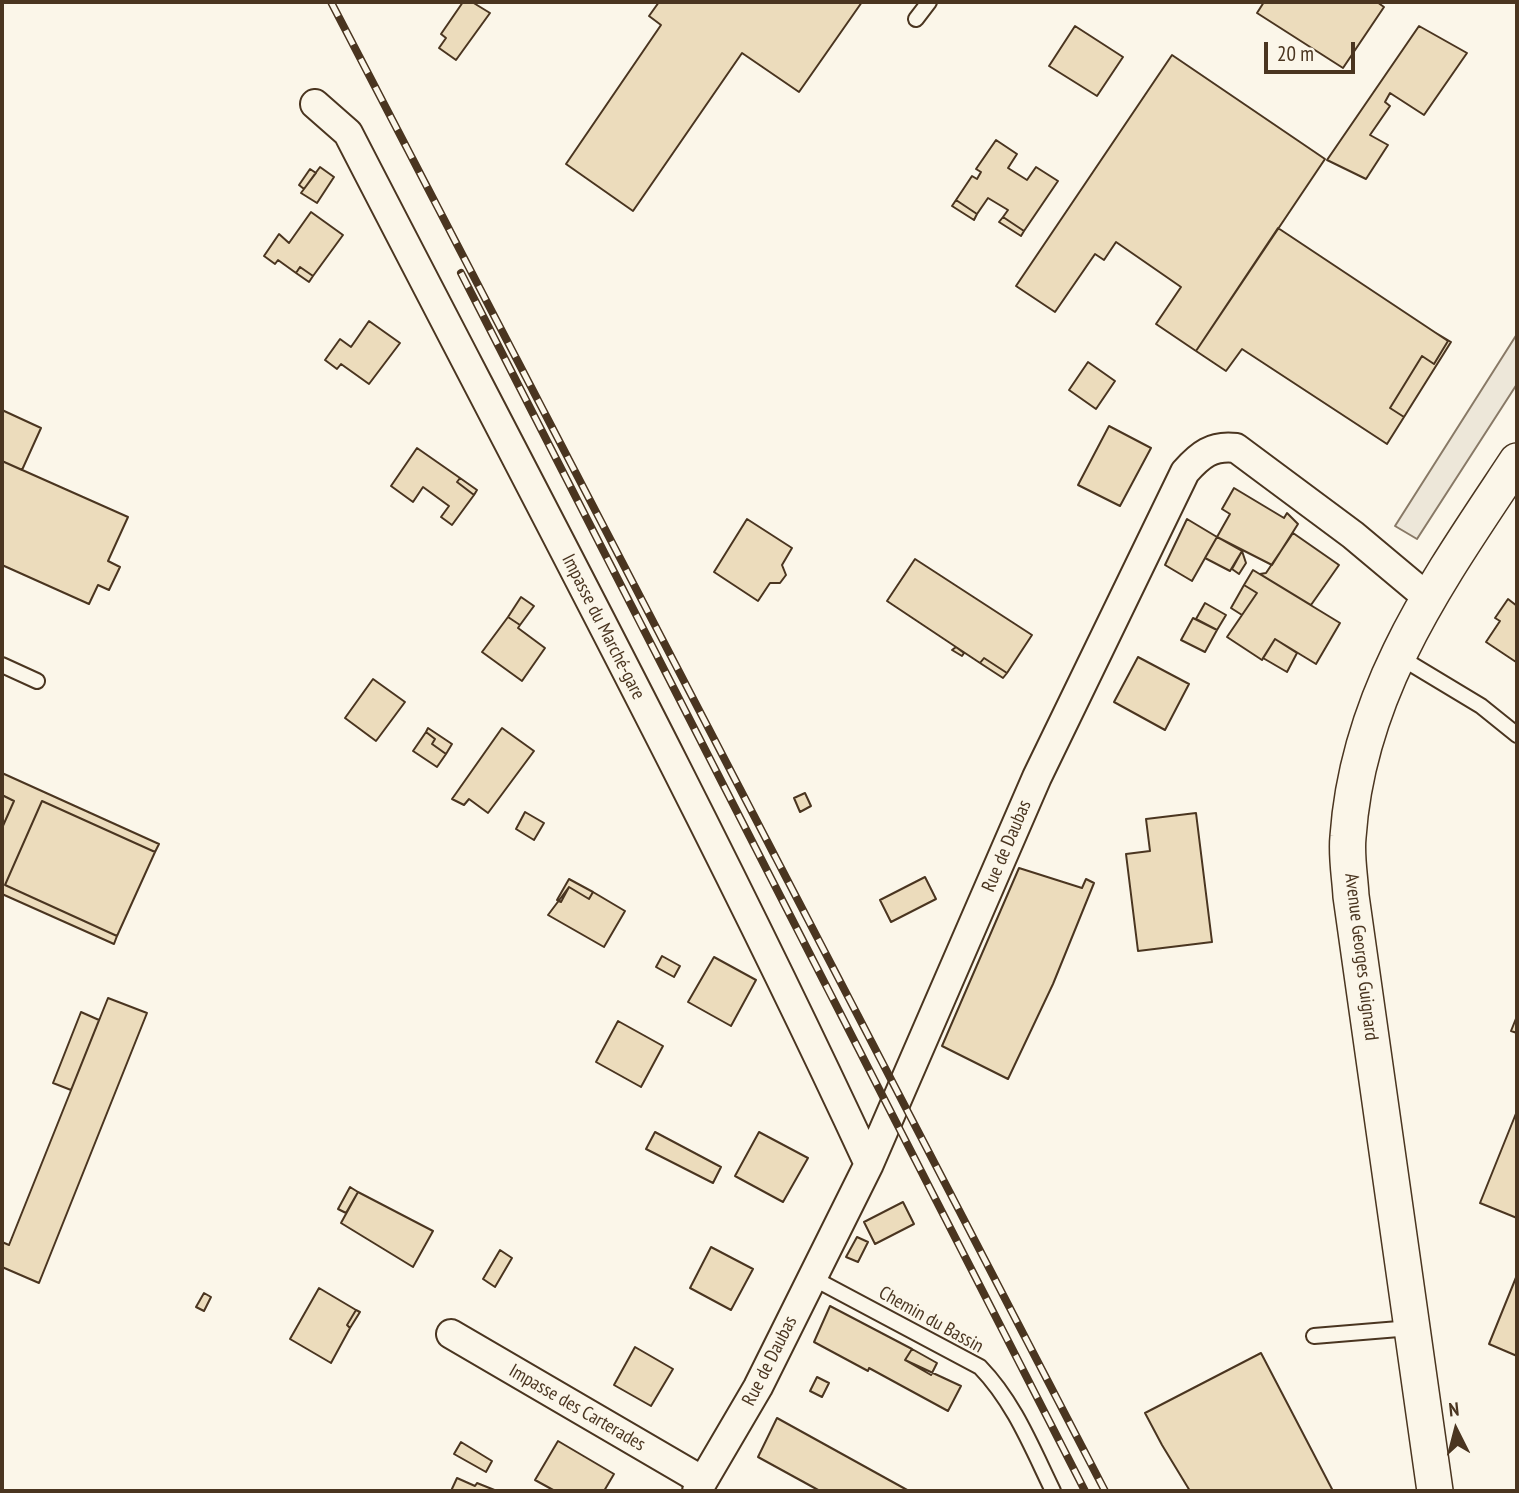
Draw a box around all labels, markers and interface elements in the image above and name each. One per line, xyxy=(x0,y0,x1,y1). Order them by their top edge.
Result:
scale bar xyxy=(1267,28,1358,72)
text: 20 m xyxy=(1277,40,1314,67)
street label: Impasse du Marché-gare xyxy=(556,550,650,704)
street label: Rue de Daubas xyxy=(977,797,1037,895)
street label: Avenue Georges Guignard xyxy=(1339,872,1383,1042)
street label: Chemin du Bassin xyxy=(875,1282,987,1358)
street label: Rue de Daubas xyxy=(738,1312,802,1410)
street label: Impasse des Carterades xyxy=(505,1360,649,1456)
north arrow xyxy=(1421,1395,1491,1465)
text: N xyxy=(1447,1397,1460,1422)

